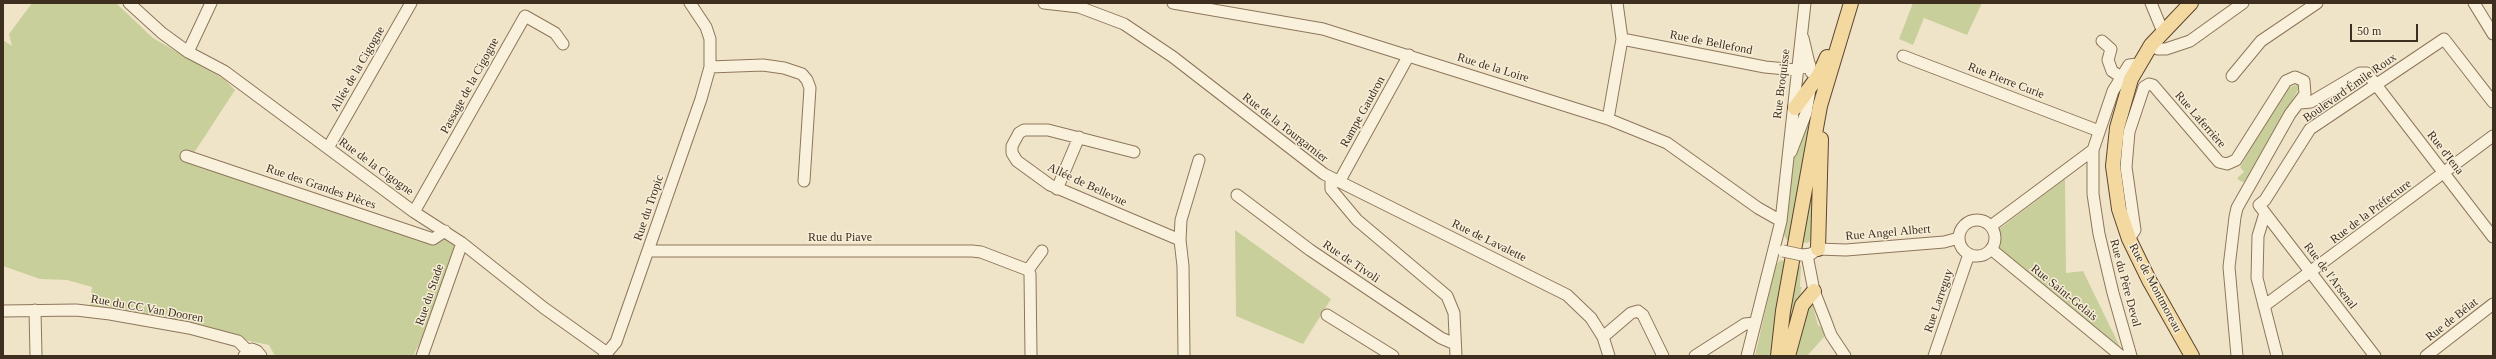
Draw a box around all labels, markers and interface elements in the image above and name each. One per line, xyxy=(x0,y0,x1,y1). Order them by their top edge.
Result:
scale bar xyxy=(2352,16,2420,42)
street label: Allée de la Cigogne xyxy=(328,24,388,114)
text: 50 m xyxy=(2357,24,2381,38)
street label: Rue de Bellefond xyxy=(1668,28,1754,58)
street label: Passage de la Cigogne xyxy=(438,35,502,137)
street label: Rue Broquisse xyxy=(1771,48,1793,120)
street label: Rue de la Loire xyxy=(1455,50,1531,86)
street label: Boulevard Émile Roux xyxy=(2301,50,2399,126)
street label: Rue Pierre Curie xyxy=(1966,60,2046,102)
street label: Rampe Gaudron xyxy=(1338,74,1388,150)
street label: Rue Laferrière xyxy=(2172,89,2228,151)
street label: Rue de la Tourgarnier xyxy=(1239,90,1331,166)
street label: Rue d'Iena xyxy=(2424,128,2466,178)
street label: Rue de la Cigogne xyxy=(336,135,416,199)
street label: Allée de Bellevue xyxy=(1045,160,1129,210)
street label: Rue des Grandes Pièces xyxy=(264,161,378,213)
street label: Rue du Tropic xyxy=(631,173,667,243)
street label: Rue de la Préfecture xyxy=(2328,177,2414,247)
street label: Rue de Lavalette xyxy=(1449,217,1529,265)
street label: Rue Angel Albert xyxy=(1845,222,1931,244)
street label: Rue du Piave xyxy=(808,231,872,245)
street label: Rue de Tivoli xyxy=(1320,238,1382,286)
street label: Rue du Père Deval xyxy=(2106,238,2144,328)
street label: Rue de l'Arsenal xyxy=(2300,240,2360,312)
street label: Rue de Montmoreau xyxy=(2125,241,2185,335)
street label: Rue du Stade xyxy=(413,262,447,328)
street label: Rue Saint-Gelais xyxy=(2028,262,2100,324)
street label: Rue Larreguy xyxy=(1921,267,1957,335)
street label: Rue du CC Van Dooren xyxy=(90,292,204,326)
street label: Rue de Bélat xyxy=(2423,295,2481,345)

